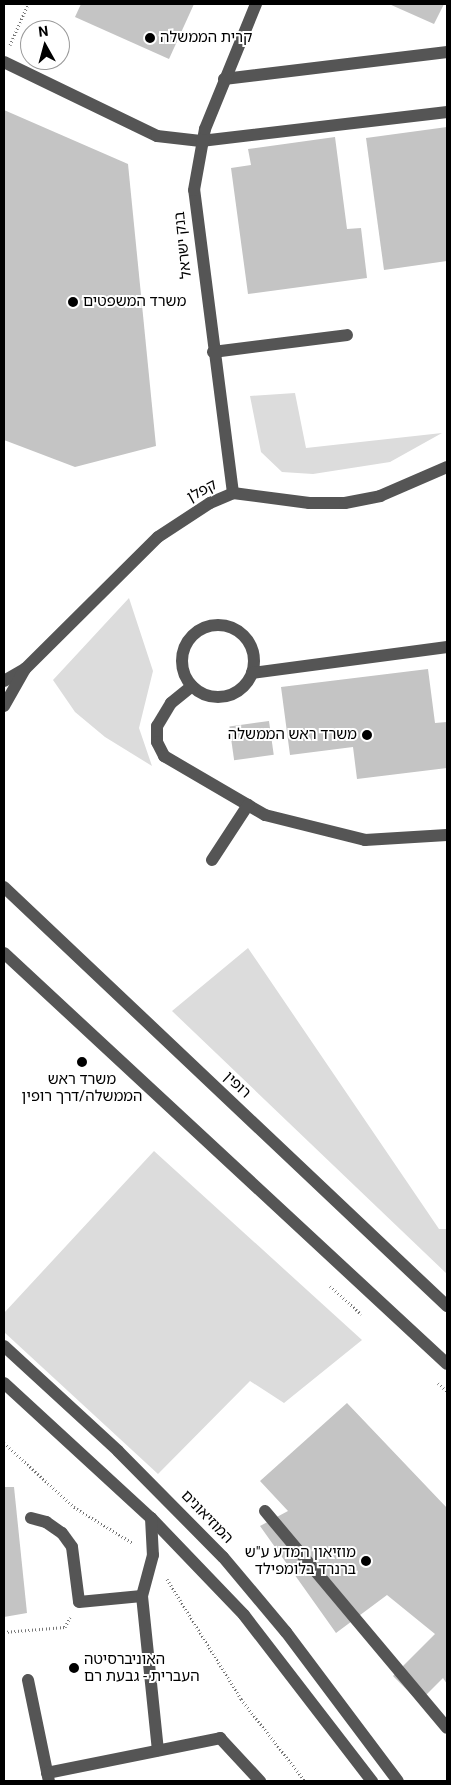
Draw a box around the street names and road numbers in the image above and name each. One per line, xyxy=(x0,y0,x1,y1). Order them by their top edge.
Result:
street label: בנק ישראל xyxy=(171,210,195,280)
street label: קפלן xyxy=(184,476,220,506)
street label: רופין xyxy=(220,1068,254,1102)
street label: המוזיאונים xyxy=(177,1487,237,1547)

